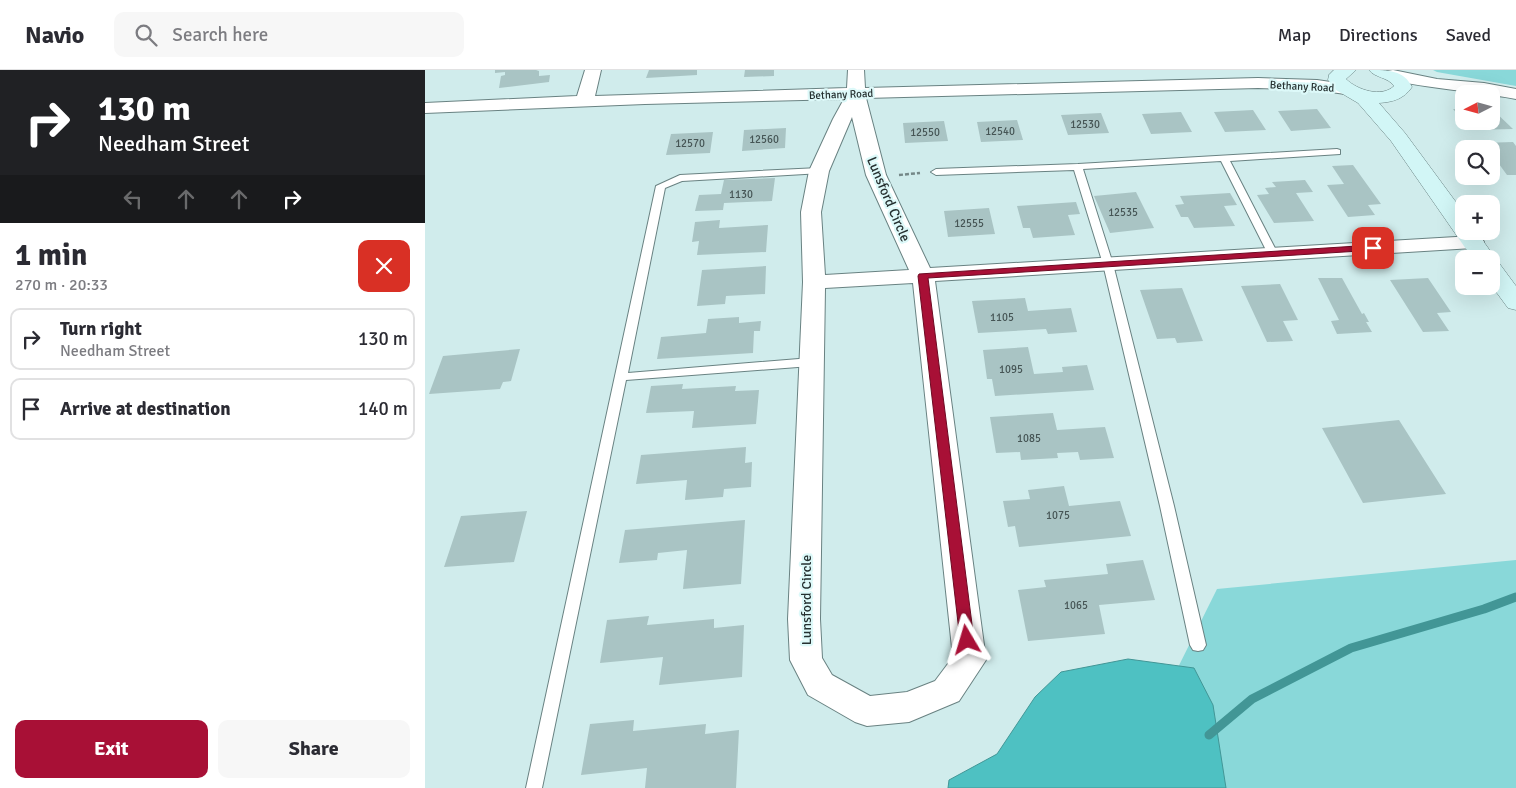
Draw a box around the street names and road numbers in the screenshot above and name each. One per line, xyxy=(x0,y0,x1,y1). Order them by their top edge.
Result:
street label: Bethany Road xyxy=(1269,78,1335,95)
street label: Bethany Road xyxy=(809,87,874,102)
street label: Lunsford Circle xyxy=(863,154,914,244)
street label: Lunsford Circle xyxy=(798,555,815,645)

